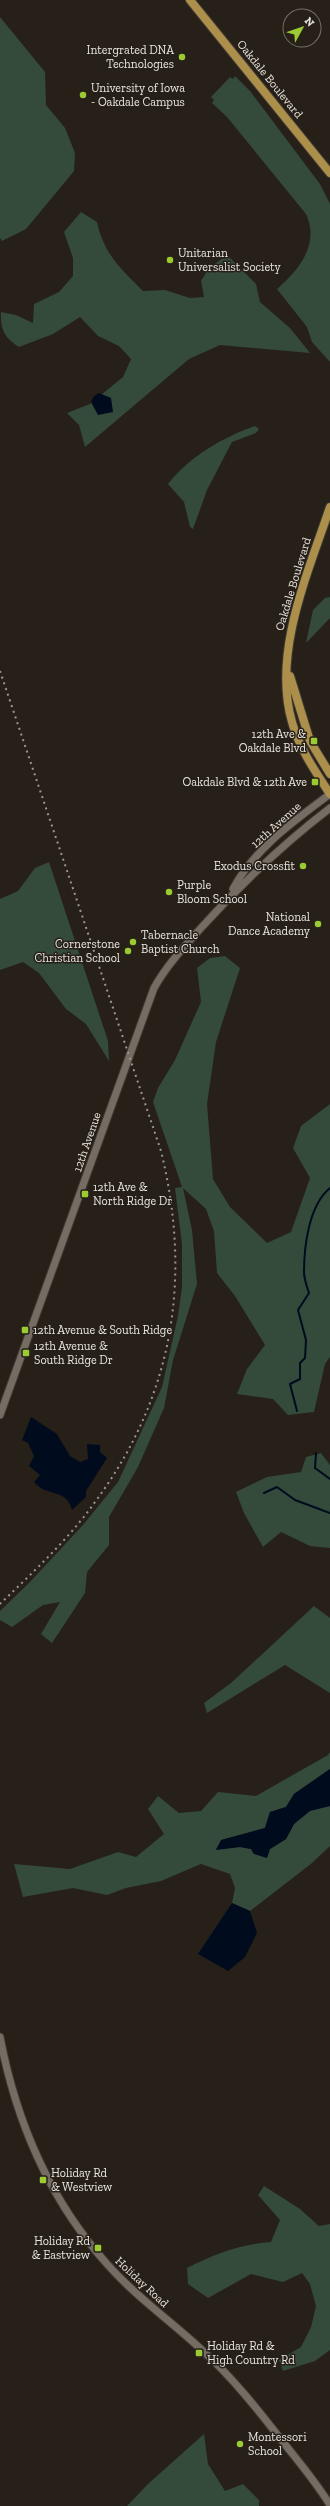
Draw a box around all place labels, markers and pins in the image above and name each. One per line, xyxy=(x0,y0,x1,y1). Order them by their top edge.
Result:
place label: Intergrated DNA Technologies xyxy=(87,43,174,71)
marker: Intergrated DNA Technologies xyxy=(177,52,187,62)
place label: University of Iowa - Oakdale Campus xyxy=(91,81,185,109)
marker: University of Iowa - Oakdale Campus xyxy=(78,90,88,100)
place label: Unitarian Universalist Society xyxy=(178,246,282,274)
marker: Unitarian Universalist Society xyxy=(165,255,175,265)
place label: 12th Ave & Oakdale Blvd xyxy=(239,727,306,755)
marker: 12th Ave & Oakdale Blvd xyxy=(309,736,319,746)
place label: Oakdale Blvd & 12th Ave xyxy=(183,775,307,789)
marker: Oakdale Blvd & 12th Ave xyxy=(310,777,320,787)
place label: Exodus Crossfit xyxy=(214,859,296,873)
marker: Exodus Crossfit xyxy=(298,861,308,871)
place label: Purple Bloom School xyxy=(177,878,247,906)
marker: Purple Bloom School xyxy=(164,887,174,897)
place label: National Dance Academy xyxy=(228,910,311,938)
marker: National Dance Academy xyxy=(313,919,323,929)
place label: Tabernacle Baptist Church xyxy=(141,928,220,956)
place label: Cornerstone Christian School xyxy=(34,937,120,965)
marker: Tabernacle Baptist Church xyxy=(128,937,138,947)
marker: Cornerstone Christian School xyxy=(123,946,133,956)
place label: 12th Ave & North Ridge Dr xyxy=(93,1180,172,1208)
marker: 12th Ave & North Ridge Dr xyxy=(80,1189,90,1199)
place label: 12th Avenue & South Ridge xyxy=(33,1323,172,1337)
marker: 12th Avenue & South Ridge xyxy=(20,1325,30,1335)
place label: 12th Avenue & South Ridge Dr xyxy=(34,1339,113,1367)
marker: 12th Avenue & South Ridge Dr xyxy=(21,1348,31,1358)
place label: Holiday Rd & Westview xyxy=(51,2166,113,2194)
marker: Holiday Rd & Westview xyxy=(38,2175,48,2185)
place label: Holiday Rd & Eastview xyxy=(32,2234,91,2262)
marker: Holiday Rd & Eastview xyxy=(93,2243,103,2253)
place label: Holiday Rd & High Country Rd xyxy=(207,2339,295,2367)
marker: Holiday Rd & High Country Rd xyxy=(194,2348,204,2358)
place label: Montessori School xyxy=(248,2430,307,2458)
marker: Montessori School xyxy=(235,2439,245,2449)

